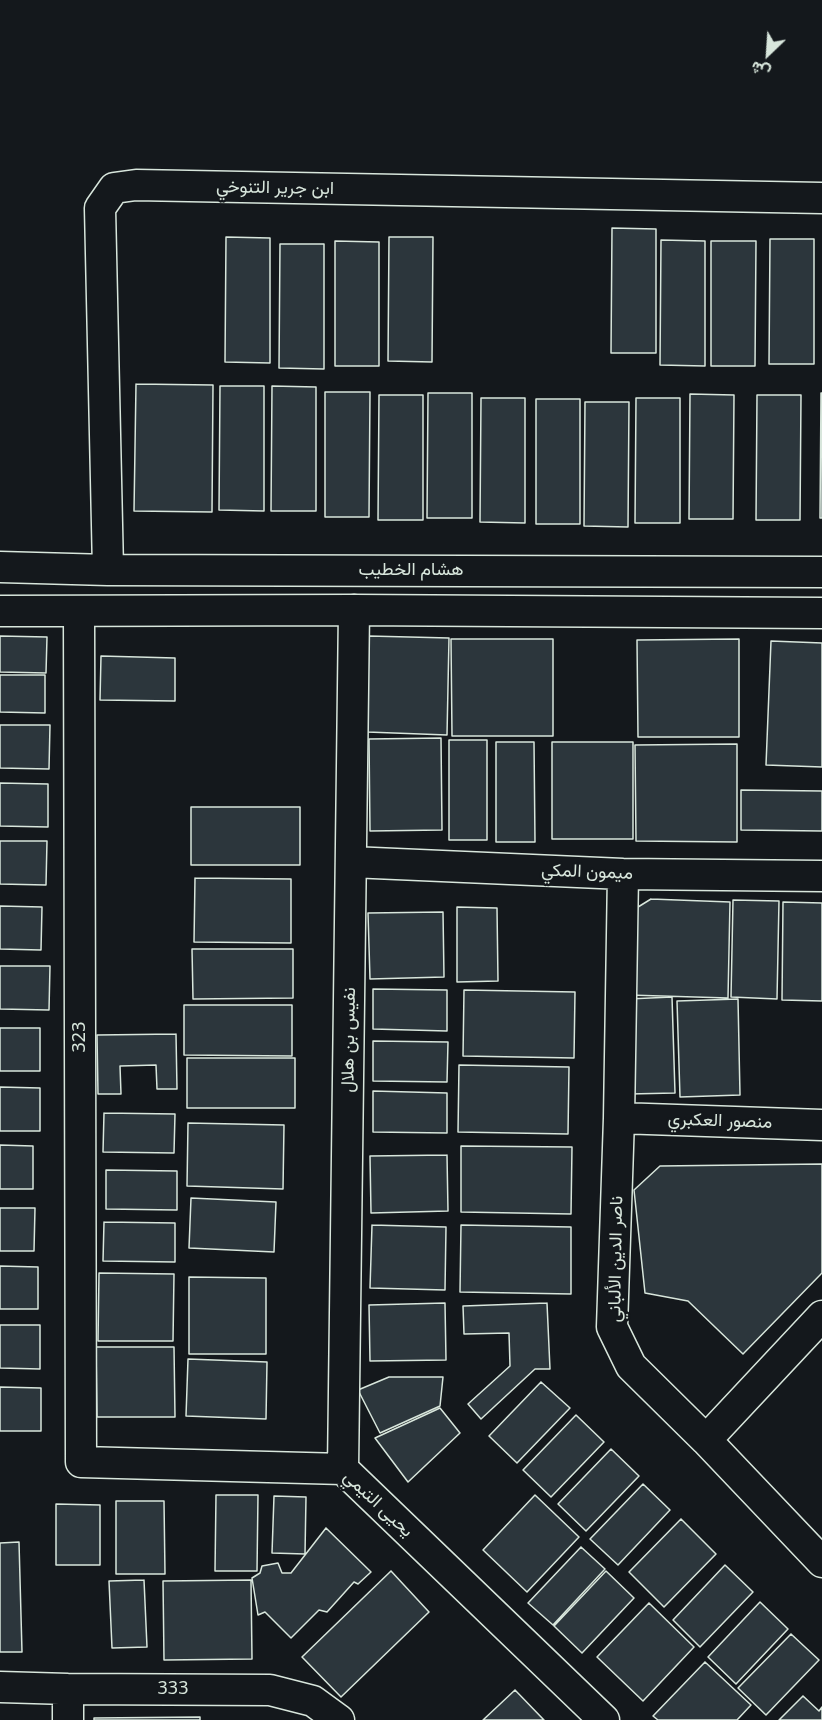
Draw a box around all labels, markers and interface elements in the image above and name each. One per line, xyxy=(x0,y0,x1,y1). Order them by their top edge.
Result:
north arrow xyxy=(738,24,798,84)
text: ش xyxy=(747,56,774,84)
street label: ابن جرير التنوخي xyxy=(216,176,334,200)
street label: هشام الخطيب xyxy=(359,559,463,581)
street label: ميمون المكي xyxy=(541,860,633,884)
street label: نفيس بن هلال xyxy=(337,987,361,1093)
street label: 323 xyxy=(69,1022,91,1052)
street label: منصور العكبري xyxy=(667,1108,773,1134)
street label: ناصر الدين الألباني xyxy=(604,1195,628,1323)
street label: يحيى التيمي xyxy=(339,1466,417,1542)
street label: 333 xyxy=(158,1678,188,1700)

